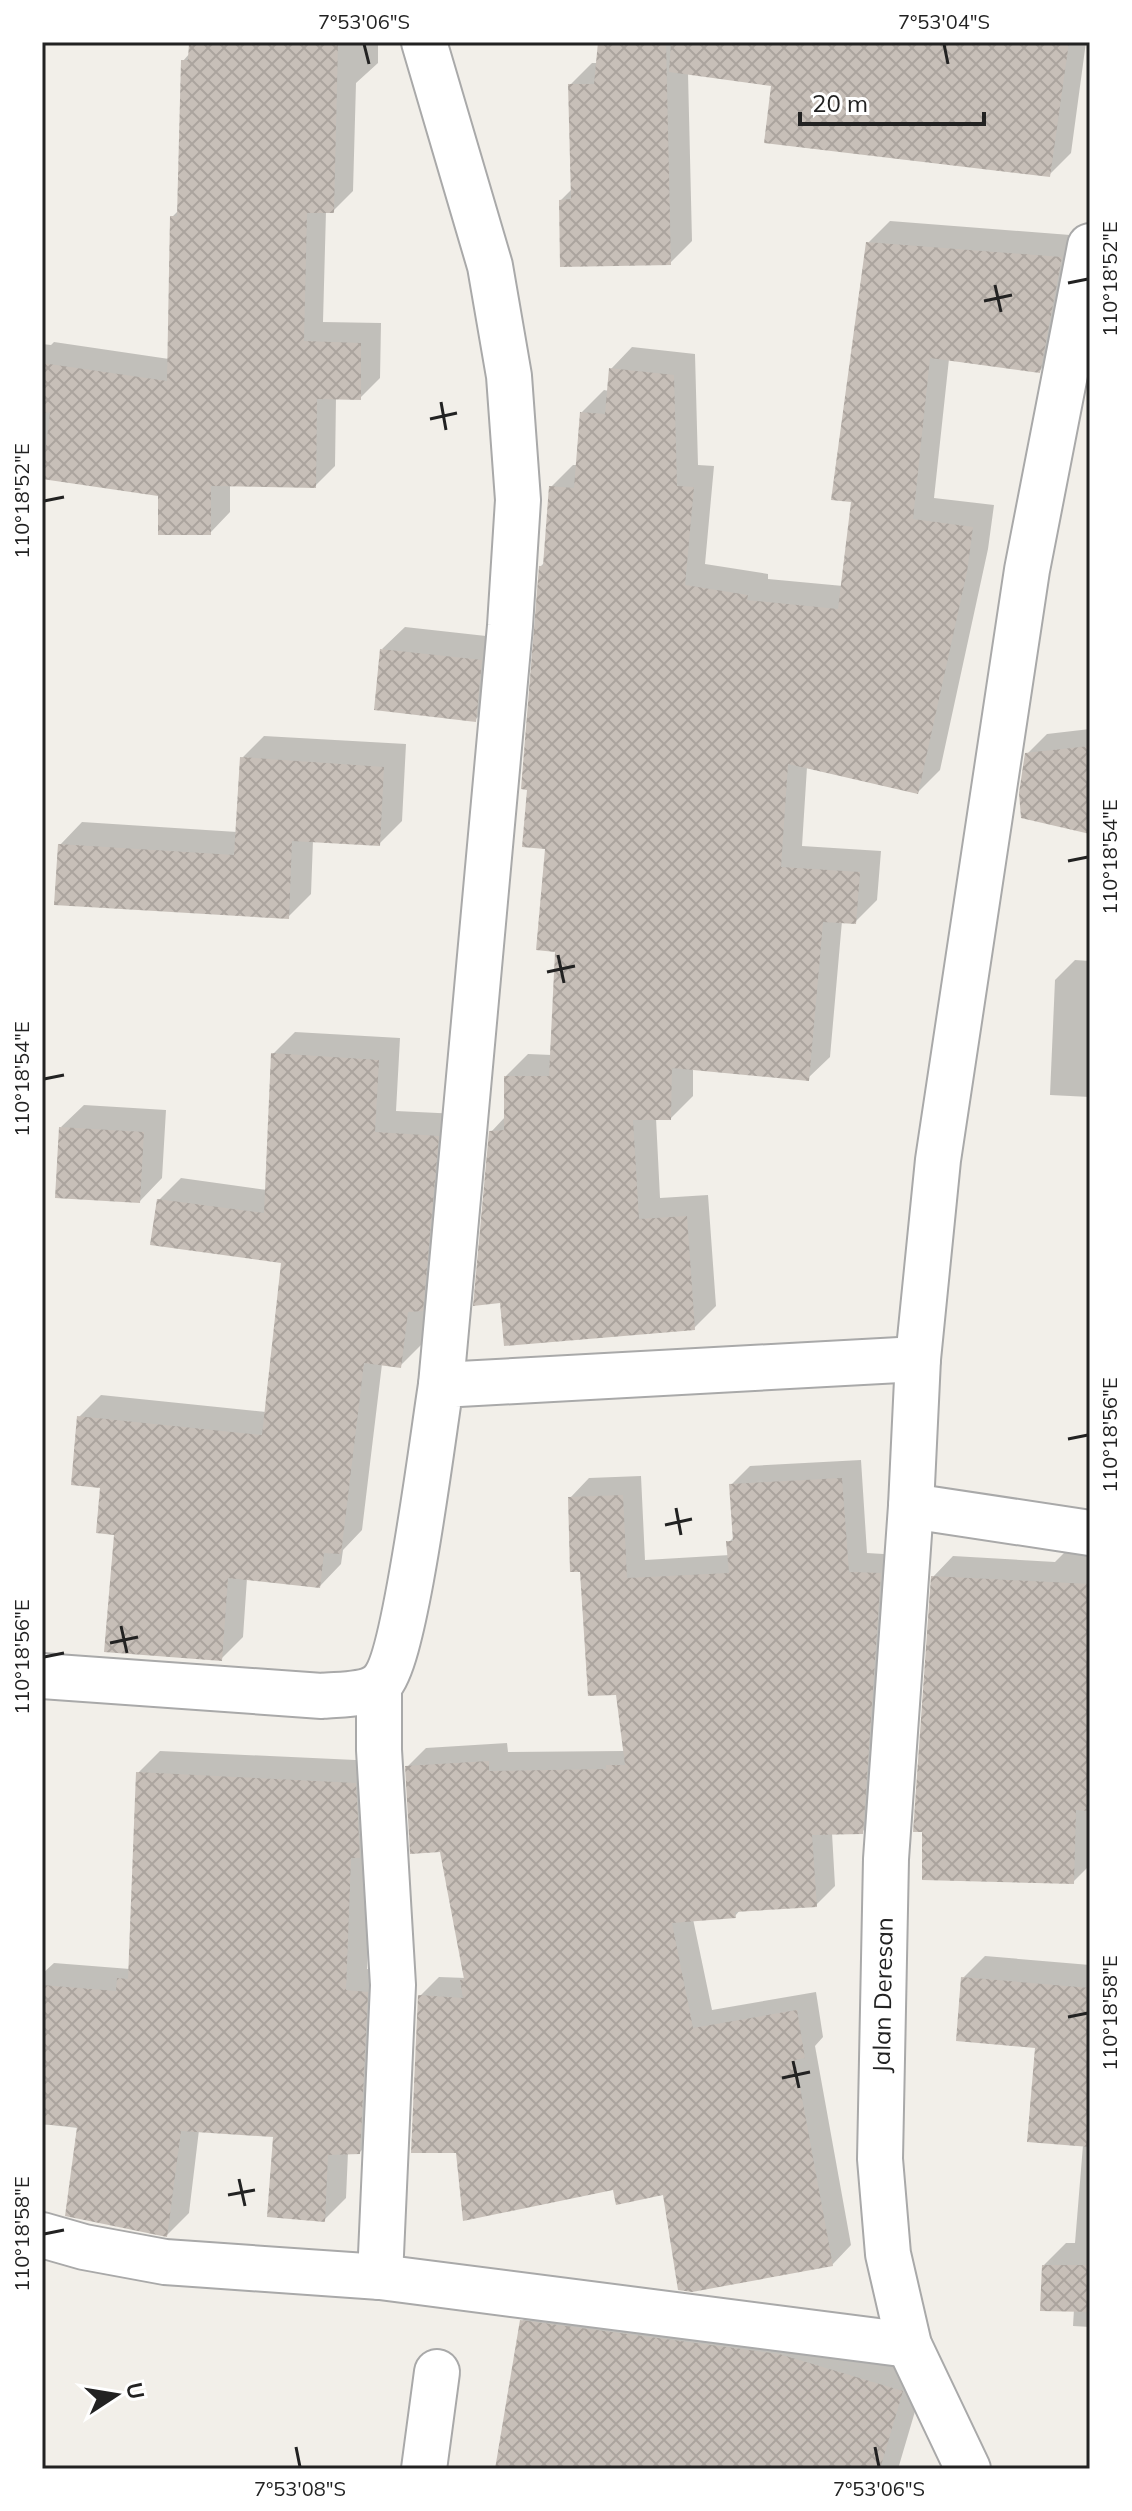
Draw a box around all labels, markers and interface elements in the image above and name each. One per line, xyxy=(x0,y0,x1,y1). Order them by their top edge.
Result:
text: 7°53'06"S xyxy=(318,9,410,34)
text: 7°53'04"S xyxy=(898,9,990,34)
scale bar xyxy=(800,76,984,126)
text: 20 m xyxy=(812,88,868,118)
text: 110°18'52"E xyxy=(1097,221,1122,337)
text: 110°18'52"E xyxy=(9,443,34,559)
text: 110°18'54"E xyxy=(1097,799,1122,915)
text: 110°18'54"E xyxy=(9,1021,34,1137)
text: 110°18'56"E xyxy=(1097,1377,1122,1493)
text: 110°18'56"E xyxy=(9,1599,34,1715)
street label: Jalan Deresan xyxy=(866,1917,899,2073)
text: 110°18'58"E xyxy=(1097,1955,1122,2071)
text: 110°18'58"E xyxy=(9,2176,34,2292)
north arrow xyxy=(76,2355,156,2435)
text: U xyxy=(120,2380,151,2402)
text: 7°53'08"S xyxy=(254,2476,346,2501)
text: 7°53'06"S xyxy=(833,2476,925,2501)

